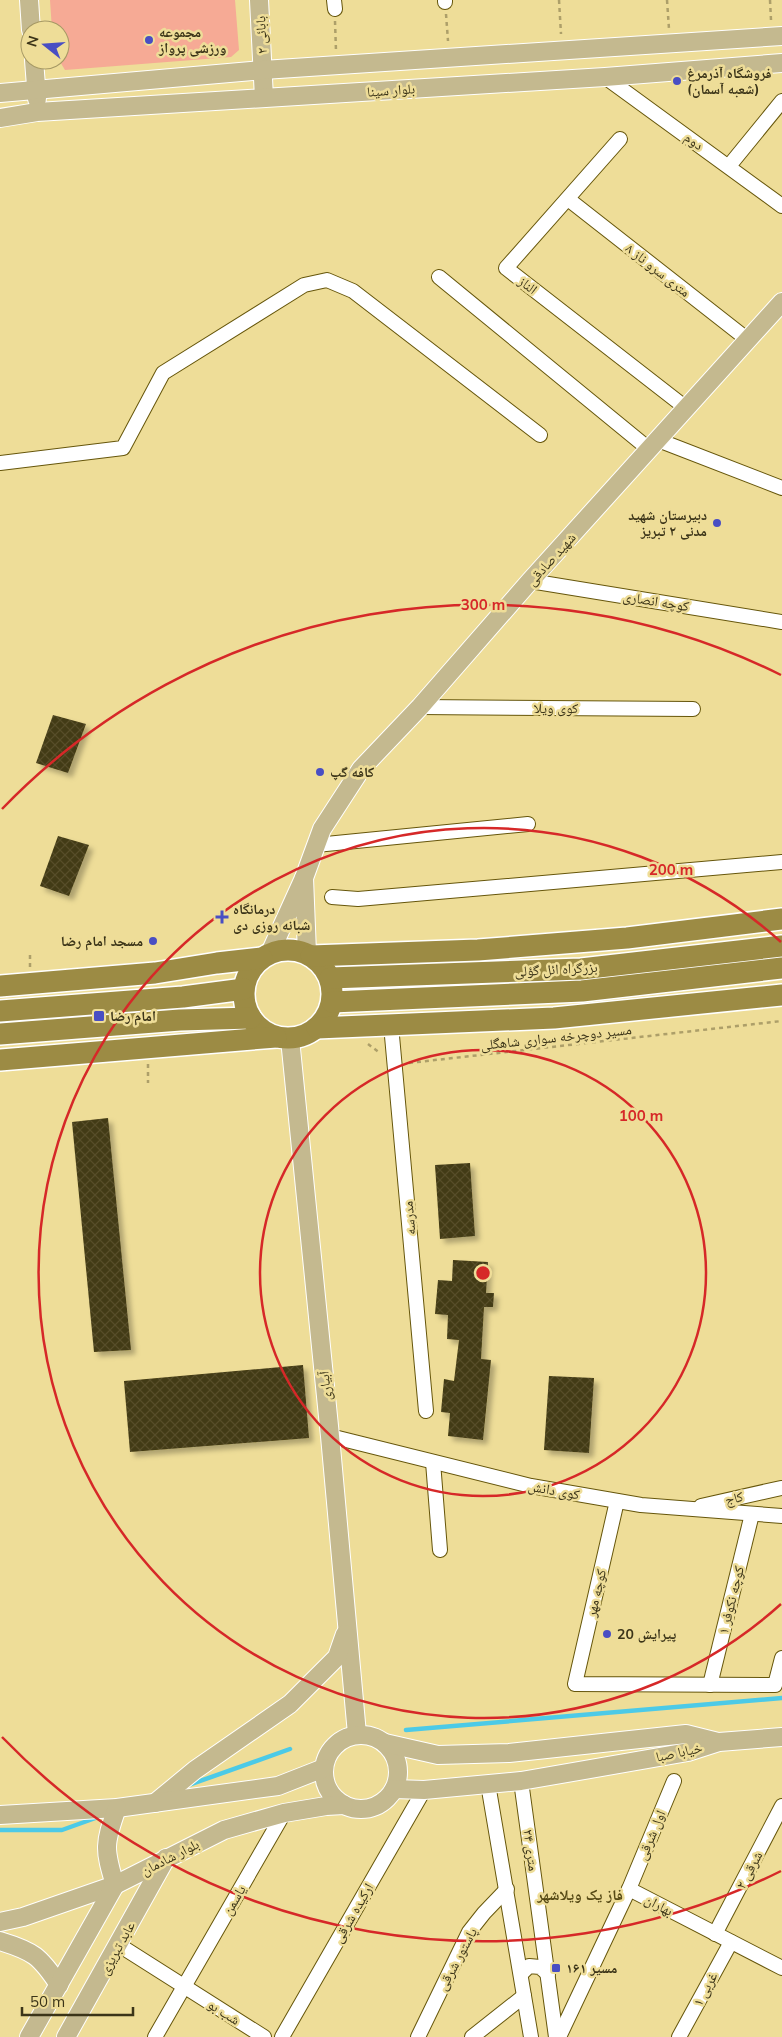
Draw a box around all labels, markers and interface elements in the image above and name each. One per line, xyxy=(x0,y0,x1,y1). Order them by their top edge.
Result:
street label: بابائی ۲ xyxy=(251,15,271,55)
north arrow xyxy=(20,20,70,70)
place label: مجموعه ورزشی پرواز xyxy=(158,23,226,57)
text: N xyxy=(22,34,43,49)
marker: مجموعه ورزشی پرواز xyxy=(143,34,155,46)
place label: فروشگاه آذرمرغ (شعبه آسمان) xyxy=(687,64,772,98)
marker: فروشگاه آذرمرغ (شعبه آسمان) xyxy=(671,75,683,87)
street label: بلوار سینا xyxy=(366,79,416,101)
street label: دوم xyxy=(680,128,707,155)
street label: ۸ متری سرو ناز xyxy=(622,239,694,301)
street label: الناز xyxy=(514,271,541,298)
place label: دبیرستان شهید مدنی ۲ تبریز xyxy=(628,506,707,540)
marker: دبیرستان شهید مدنی ۲ تبریز xyxy=(711,517,723,529)
street label: شهید صادقی xyxy=(522,529,580,589)
street label: کوچه انصاری xyxy=(622,587,691,615)
text: 300 m xyxy=(461,595,505,614)
street label: کوی ویلا xyxy=(534,699,578,717)
place label: کافه گپ xyxy=(330,763,374,781)
marker: کافه گپ xyxy=(314,766,326,778)
text: 200 m xyxy=(649,860,693,879)
place label: درمانگاه شبانه روزی دی xyxy=(233,900,311,934)
marker: درمانگاه شبانه روزی دی xyxy=(215,910,229,924)
place label: مسجد امام رضا xyxy=(61,932,143,951)
marker: مسجد امام رضا xyxy=(147,935,159,947)
street label: بزرگراه ائل گؤلی xyxy=(514,958,598,980)
place label: امام رضا xyxy=(110,1007,156,1026)
marker: امام رضا xyxy=(92,1009,106,1023)
street label: مسیر دوچرخه سواری شاهگلی xyxy=(479,1020,633,1054)
text: 100 m xyxy=(619,1106,663,1125)
street label: مدرسه xyxy=(399,1200,419,1236)
centre of rings xyxy=(474,1264,492,1282)
street label: آبیاری xyxy=(314,1370,336,1402)
street label: کوی دانش xyxy=(527,1477,581,1503)
street label: کاج xyxy=(723,1487,745,1510)
street label: کوچه نکوفر ۱ xyxy=(714,1564,748,1636)
street label: کوچه مهر xyxy=(582,1567,610,1620)
place label: پیرایش 20 xyxy=(617,1625,677,1643)
marker: پیرایش 20 xyxy=(601,1628,613,1640)
street label: خیابا صبا xyxy=(654,1738,704,1766)
street label: اول شرقی xyxy=(633,1807,669,1863)
street label: ۲۴ متری xyxy=(519,1828,543,1872)
street label: بلوار شادمان xyxy=(138,1835,202,1879)
street label: ۲ شرقی xyxy=(732,1848,766,1892)
street label: ارکیده شرقی xyxy=(329,1880,377,1946)
street label: یاسمن xyxy=(218,1882,250,1918)
district label: فاز یک ویلاشهر xyxy=(536,1885,623,1904)
street label: بهاران xyxy=(642,1890,676,1920)
street label: عابد تبریزی xyxy=(95,1918,139,1978)
street label: پاستور شرقی xyxy=(433,1924,481,1994)
place label: مسیر ۱۶۱ xyxy=(566,1959,617,1977)
marker: مسیر ۱۶۱ xyxy=(550,1962,562,1974)
street label: ۱ غربی xyxy=(689,1969,721,2009)
scale bar xyxy=(22,1984,134,2016)
text: 50 m xyxy=(30,1992,65,2011)
street label: شب بو xyxy=(205,1995,243,2029)

